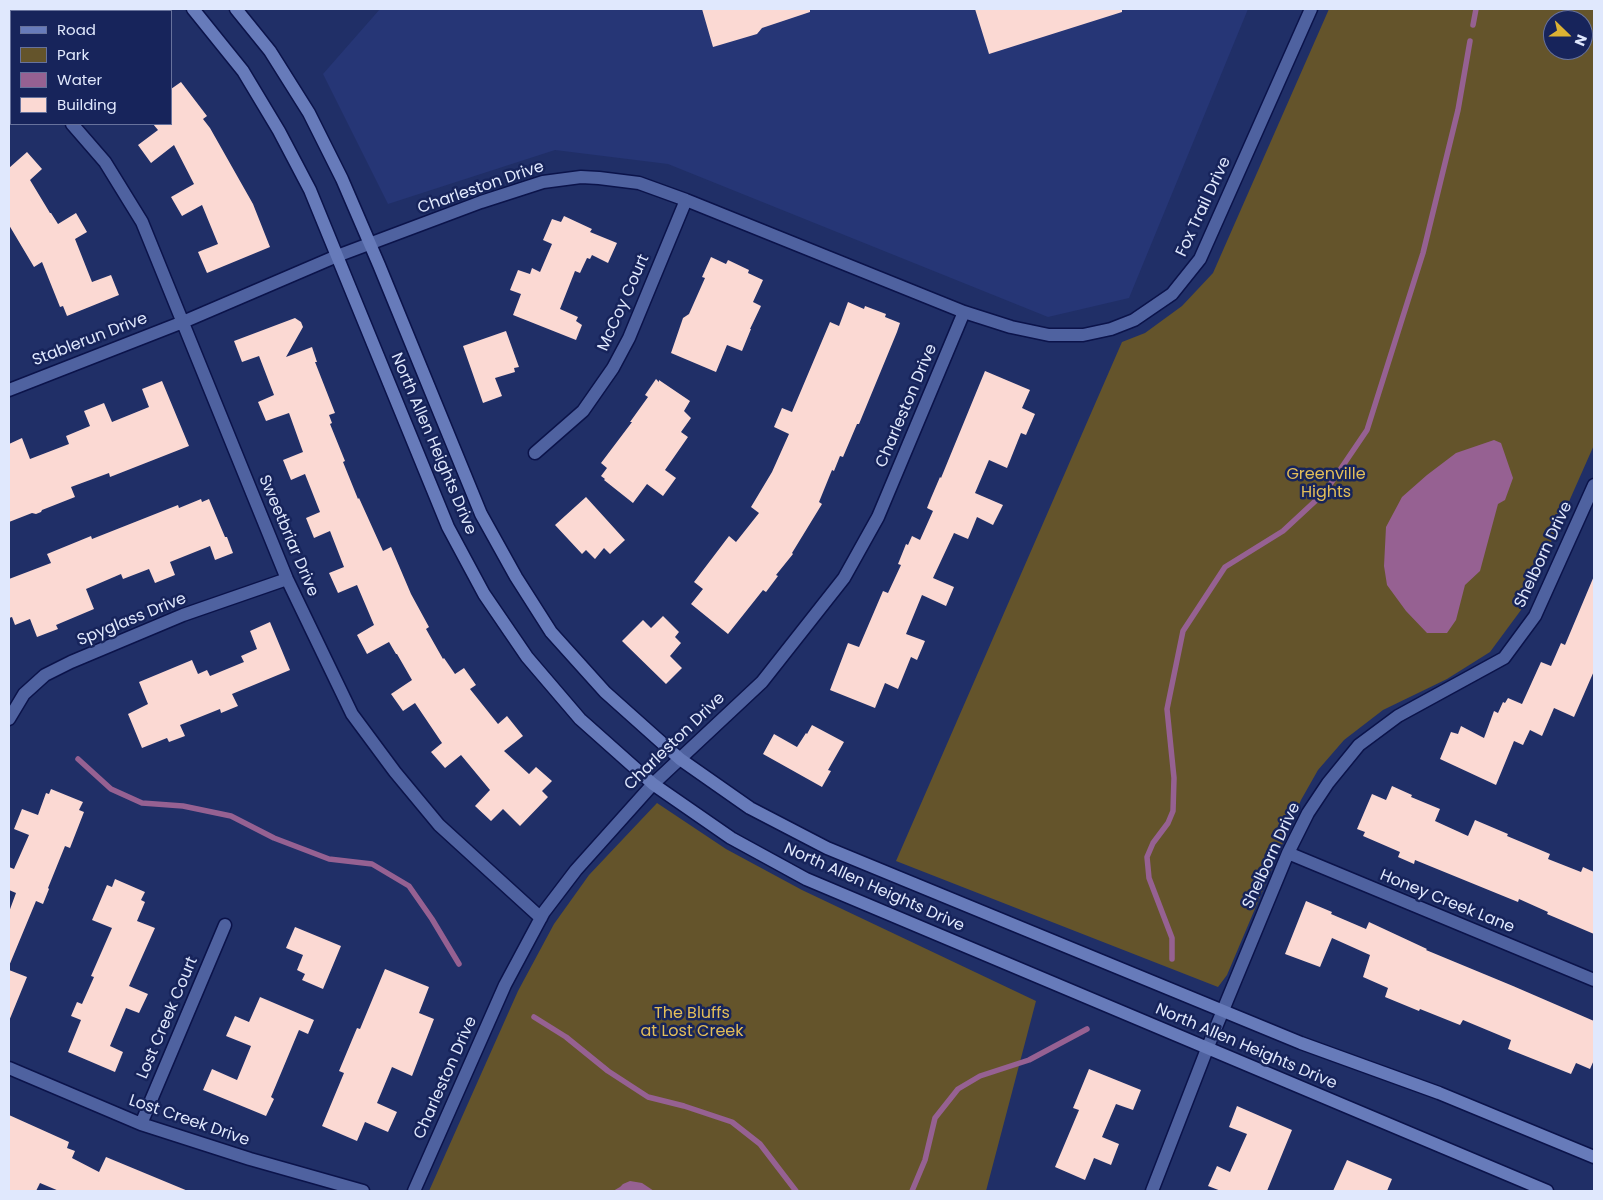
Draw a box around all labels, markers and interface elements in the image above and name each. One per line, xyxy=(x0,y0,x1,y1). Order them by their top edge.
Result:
legend xyxy=(10,10,172,125)
north arrow xyxy=(1543,10,1593,60)
text: Road xyxy=(57,19,96,40)
text: N xyxy=(1570,32,1592,49)
text: Park xyxy=(57,44,89,65)
text: Water xyxy=(57,69,102,90)
text: Building xyxy=(57,94,117,115)
street label: Fox Trail Drive xyxy=(1172,154,1236,260)
street label: Charleston Drive xyxy=(415,157,547,219)
street label: McCoy Court xyxy=(594,252,654,354)
street label: Stablerun Drive xyxy=(30,309,150,371)
street label: Charleston Drive xyxy=(872,341,942,471)
street label: North Allen Heights Drive xyxy=(386,350,480,538)
park label: Greenville Hights xyxy=(1286,465,1366,503)
street label: Sweetbriar Drive xyxy=(254,472,322,600)
street label: Shelborn Drive xyxy=(1511,499,1577,611)
street label: Spyglass Drive xyxy=(75,589,189,651)
street label: Charleston Drive xyxy=(621,689,729,795)
street label: Shelborn Drive xyxy=(1239,800,1305,912)
street label: North Allen Heights Drive xyxy=(781,839,967,937)
street label: Honey Creek Lane xyxy=(1377,866,1517,938)
street label: Lost Creek Court xyxy=(134,954,202,1082)
street label: North Allen Heights Drive xyxy=(1152,1000,1340,1094)
park label: The Bluffs at Lost Creek xyxy=(641,1004,743,1042)
street label: Charleston Drive xyxy=(410,1014,482,1142)
street label: Lost Creek Drive xyxy=(126,1091,252,1151)

